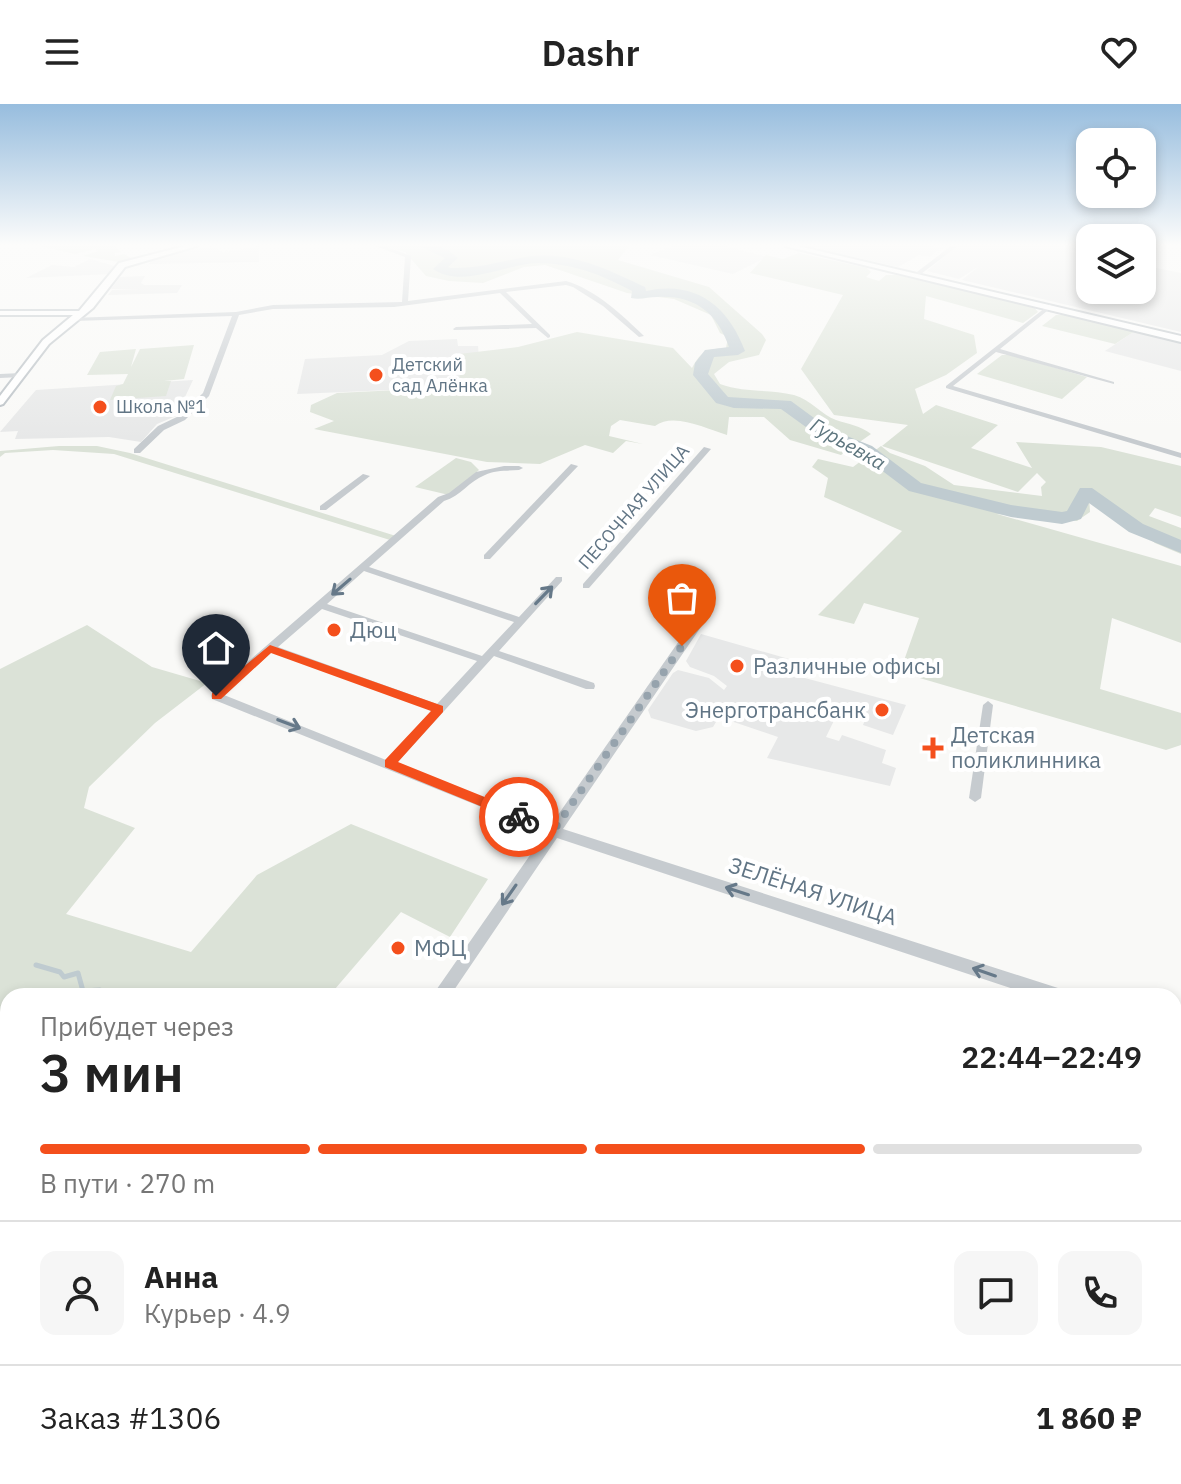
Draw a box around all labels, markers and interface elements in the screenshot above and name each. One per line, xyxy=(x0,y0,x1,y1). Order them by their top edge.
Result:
text: Dashr xyxy=(541,29,640,76)
icon: menu xyxy=(40,30,84,74)
icon: heart xyxy=(1097,30,1141,74)
map controls xyxy=(1076,128,1156,304)
button: locate xyxy=(1076,128,1156,208)
button: layers xyxy=(1076,224,1156,304)
place label: Детский сад Алёнка xyxy=(392,353,488,397)
marker: Детский сад Алёнка xyxy=(367,366,385,384)
place label: Школа №1 xyxy=(116,395,206,418)
marker: Школа №1 xyxy=(91,398,109,416)
water label: Гурьевка xyxy=(806,411,891,476)
street label: ПЕСОЧНАЯ УЛИЦА xyxy=(573,439,694,574)
pin xyxy=(648,564,716,646)
icon: bag xyxy=(660,576,704,620)
one-way arrow xyxy=(332,578,352,596)
one-way arrow xyxy=(534,585,553,605)
pin xyxy=(182,614,250,696)
place label: Дюц xyxy=(350,615,396,644)
marker: Дюц xyxy=(325,621,343,639)
icon: home xyxy=(194,626,238,670)
place label: Различные офисы xyxy=(753,651,941,680)
marker: Различные офисы xyxy=(728,657,746,675)
place label: Энерготрансбанк xyxy=(685,695,866,724)
marker: Энерготрансбанк xyxy=(873,701,891,719)
one-way arrow xyxy=(276,718,301,733)
place label: Детская поликлинника xyxy=(951,720,1101,774)
marker: Детская поликлинника xyxy=(922,737,944,759)
courier xyxy=(479,777,559,857)
icon: bike xyxy=(497,795,541,839)
street label: ЗЕЛЁНАЯ УЛИЦА xyxy=(725,850,901,931)
one-way arrow xyxy=(501,883,517,905)
one-way arrow xyxy=(724,883,750,898)
place label: МФЦ xyxy=(414,933,467,962)
marker: МФЦ xyxy=(389,939,407,957)
one-way arrow xyxy=(972,964,997,978)
text: Прибудет через xyxy=(40,1009,234,1043)
text: 22:44–22:49 xyxy=(961,1037,1142,1076)
text: 3 мин xyxy=(40,1039,184,1106)
text: В пути · 270 m xyxy=(40,1166,215,1200)
button: person xyxy=(40,1251,124,1335)
button: chat xyxy=(954,1251,1038,1335)
button: phone xyxy=(1058,1251,1142,1335)
text: Анна xyxy=(144,1257,218,1296)
text: Курьер · 4.9 xyxy=(144,1296,291,1330)
text: Заказ #1306 xyxy=(40,1398,222,1437)
text: 1 860 ₽ xyxy=(1036,1398,1142,1437)

